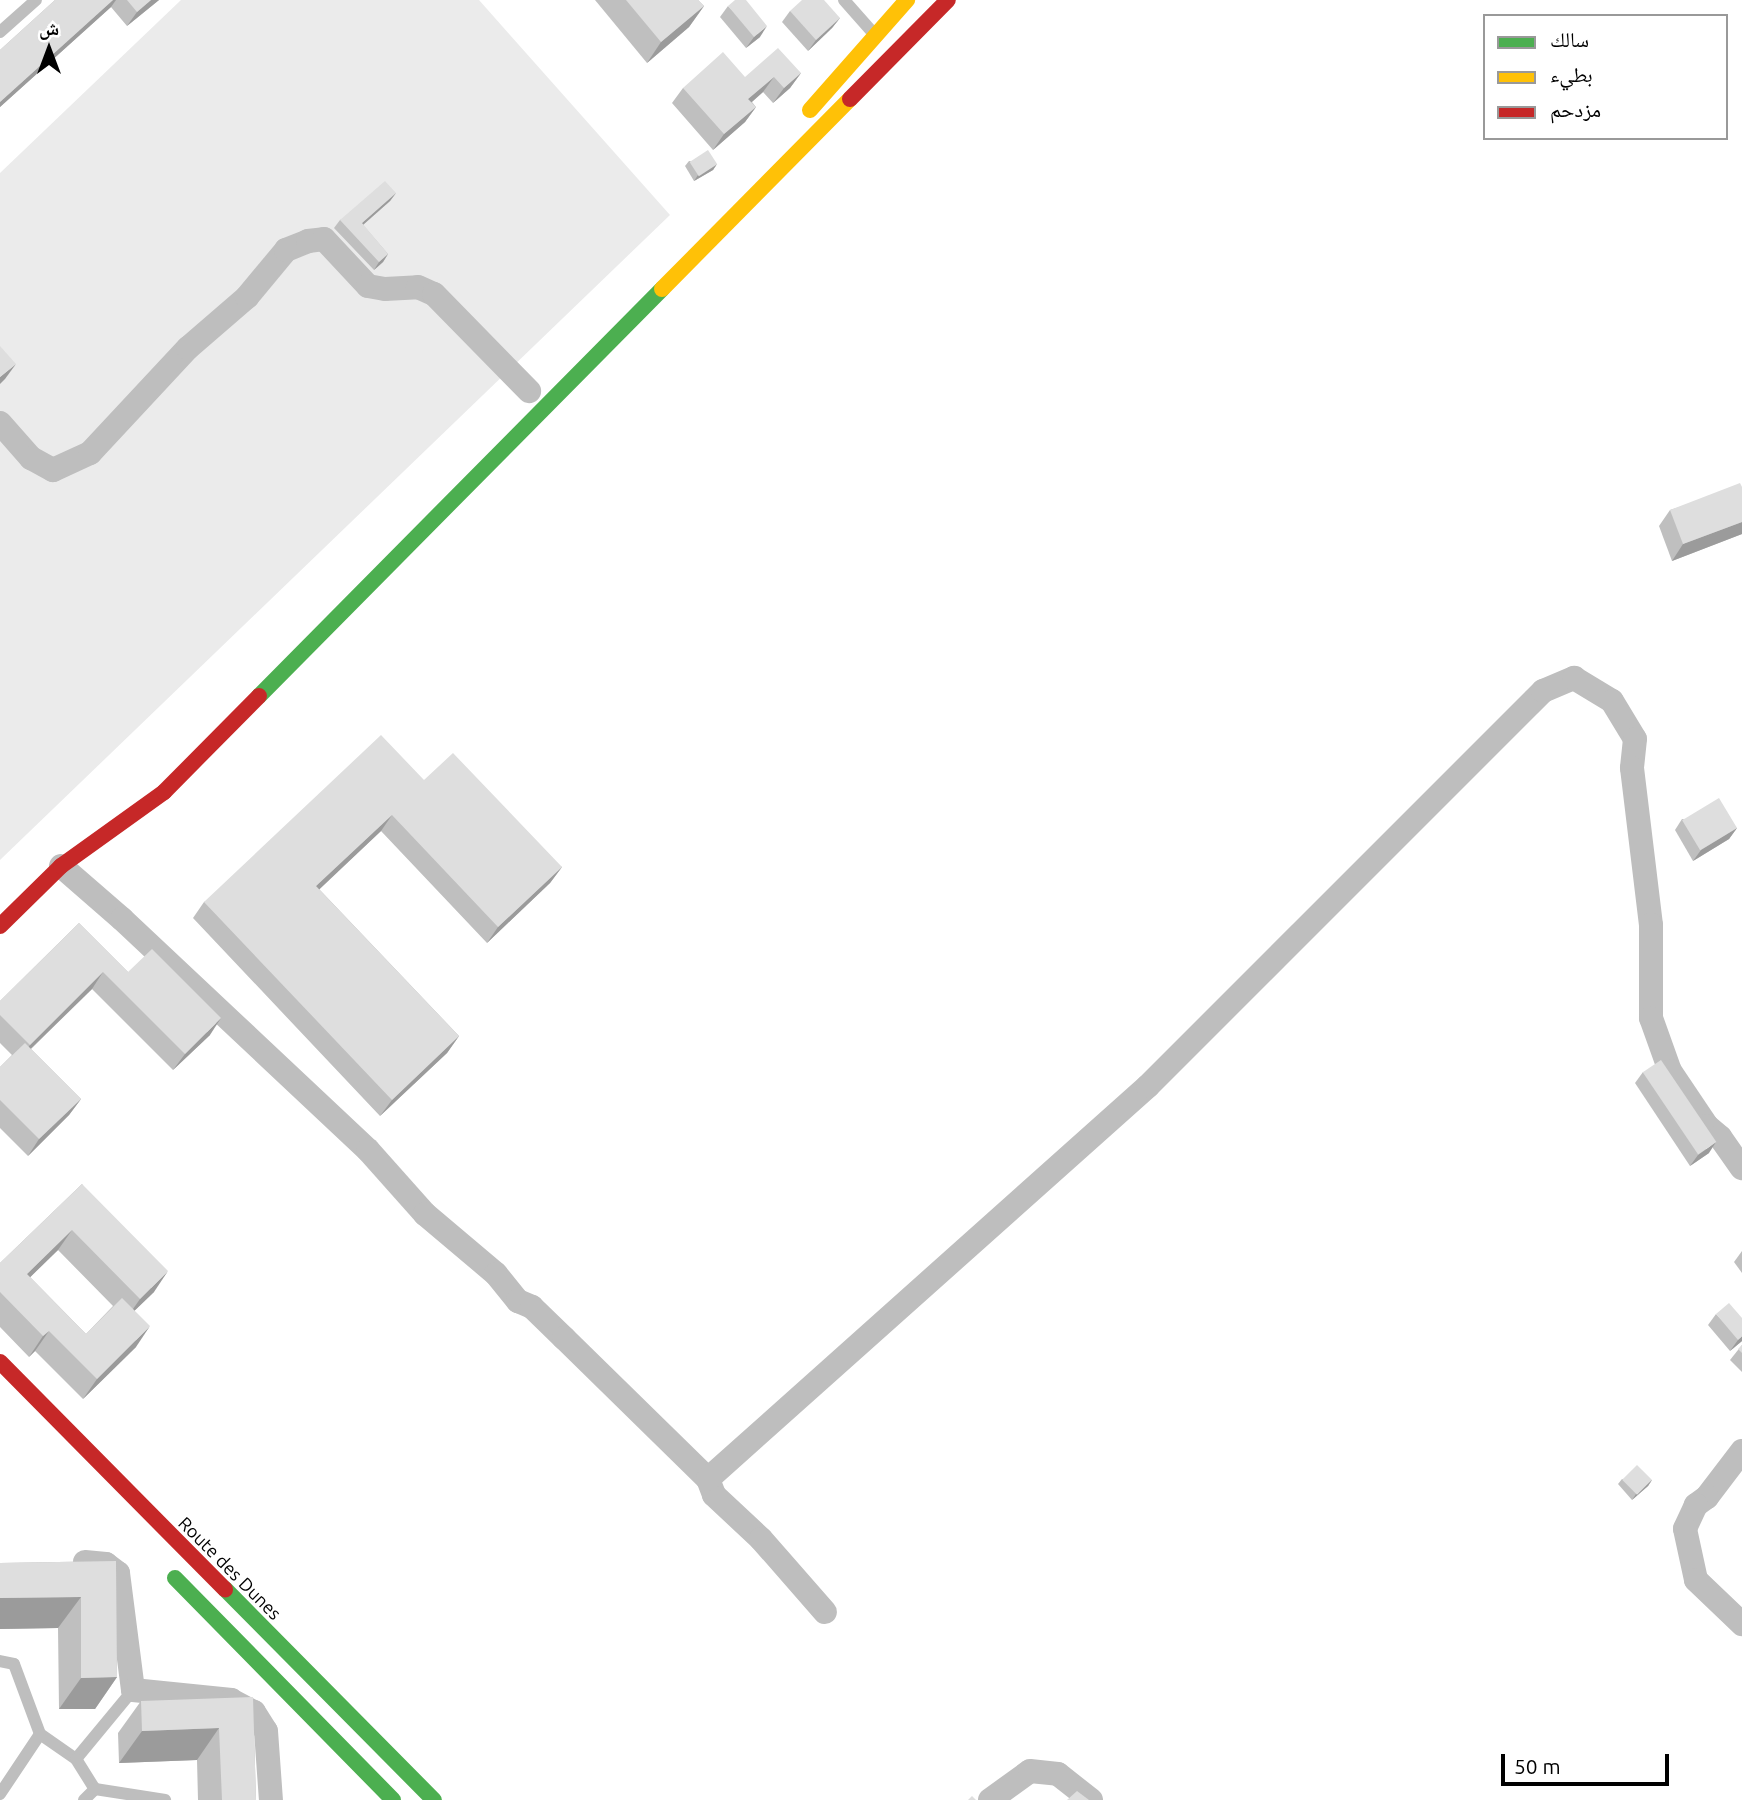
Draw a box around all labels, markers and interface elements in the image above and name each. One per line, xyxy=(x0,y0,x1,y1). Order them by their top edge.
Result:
north arrow xyxy=(14,14,84,84)
legend xyxy=(1483,14,1728,140)
text: ش xyxy=(39,17,59,39)
text: سالك xyxy=(1550,27,1589,51)
text: بطيء xyxy=(1550,62,1593,86)
text: مزدحم xyxy=(1550,97,1601,121)
street label: Route des Dunes xyxy=(174,1512,286,1624)
scale bar xyxy=(1504,1741,1672,1785)
text: 50 m xyxy=(1514,1754,1561,1778)

